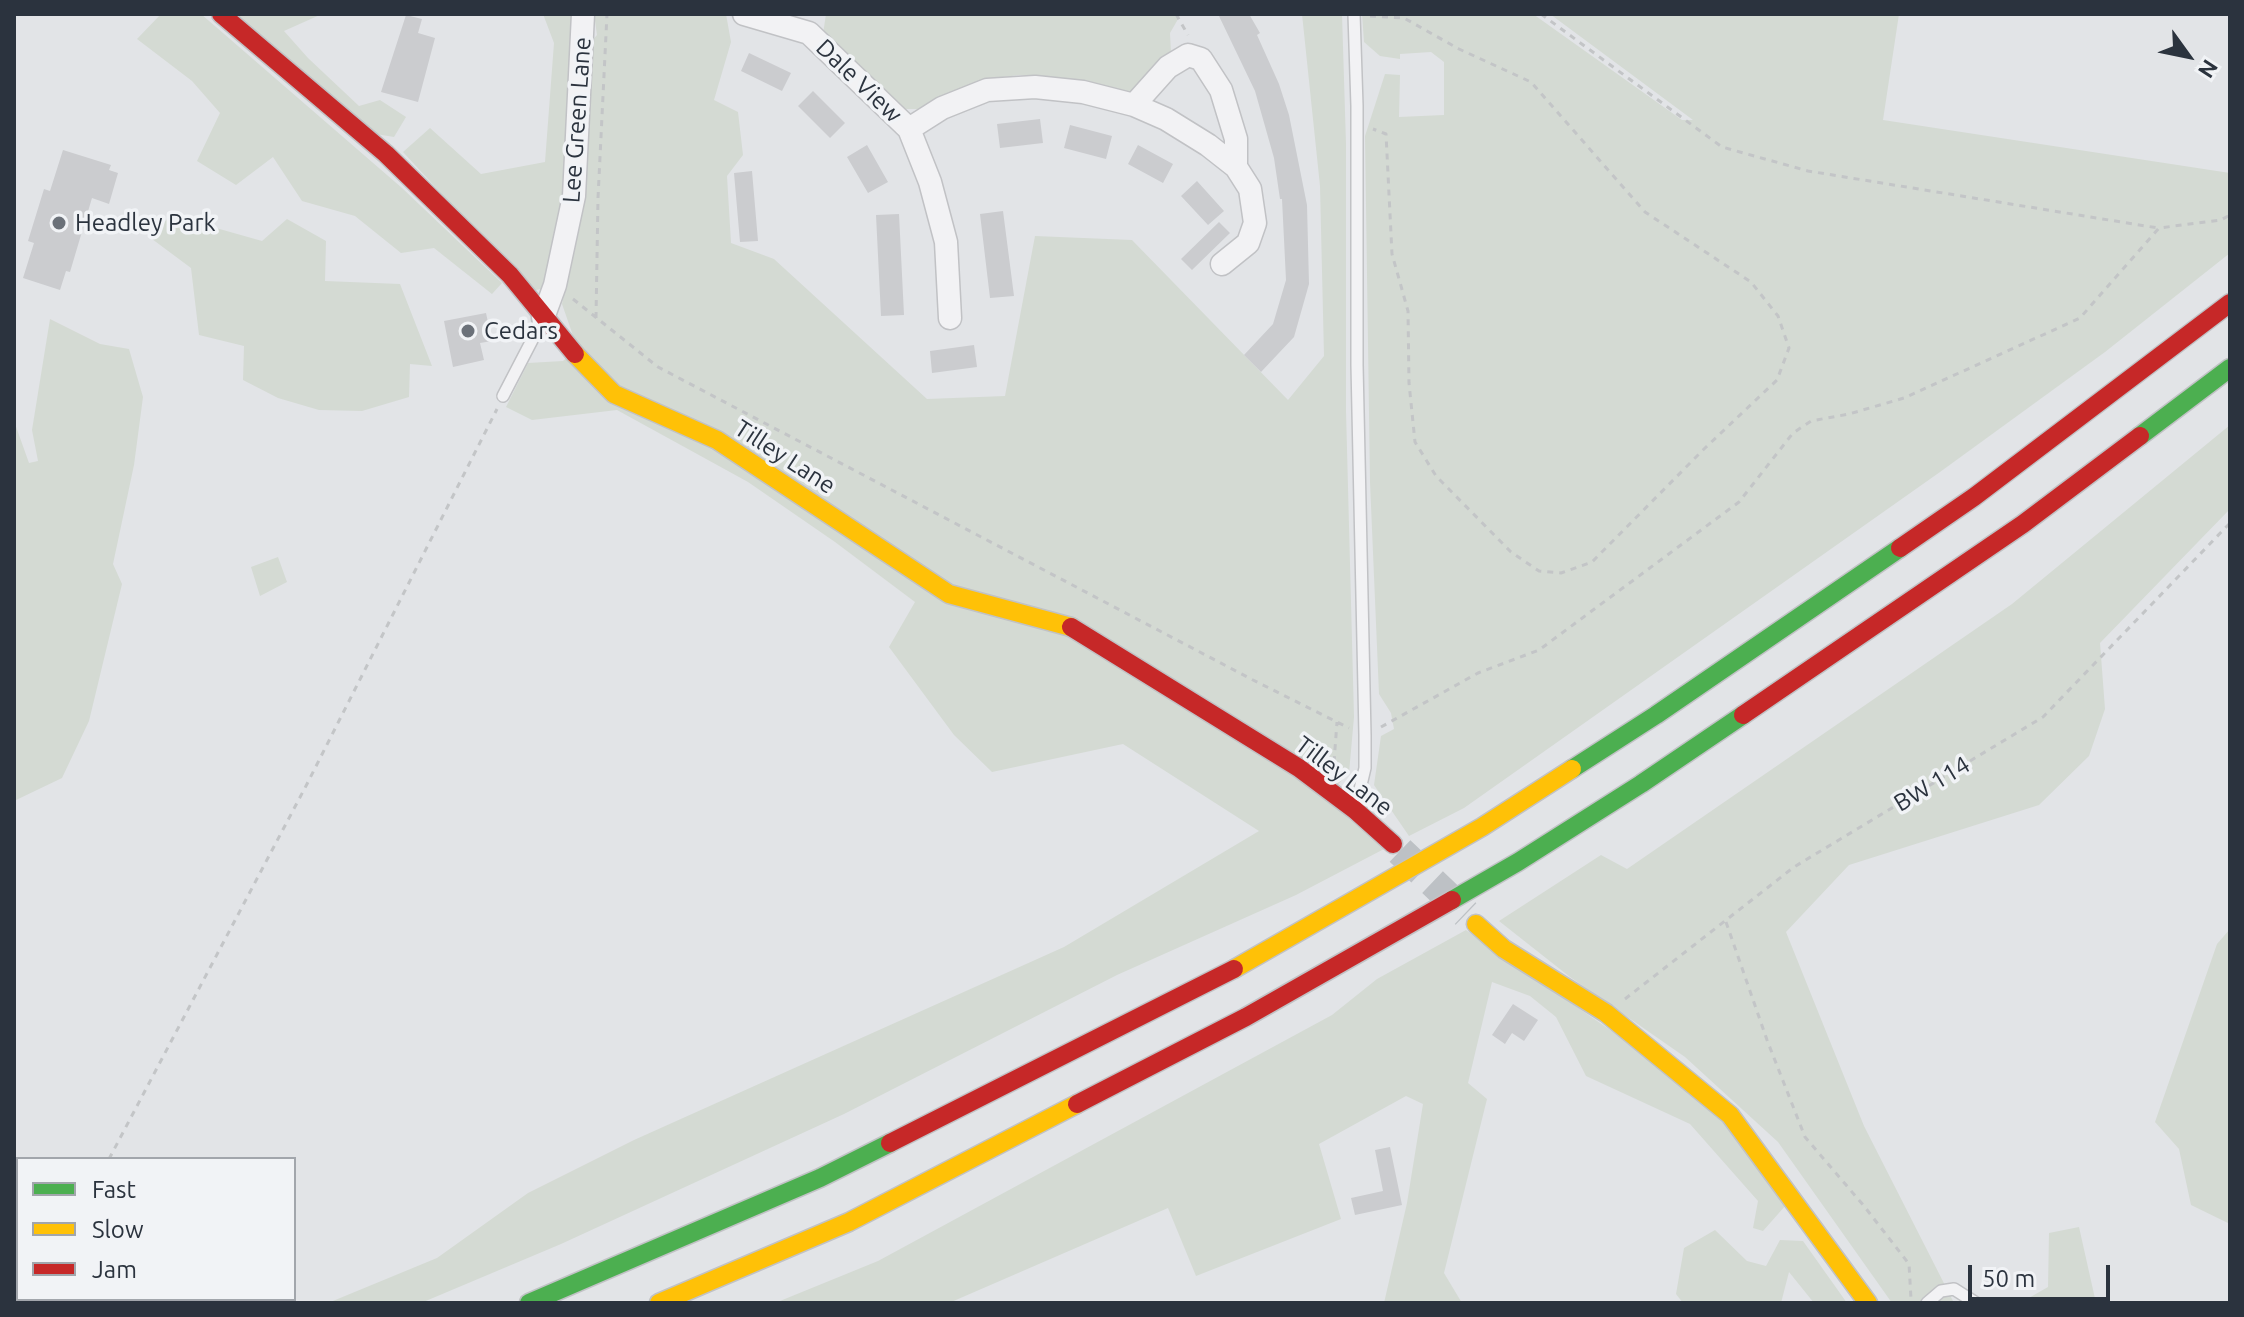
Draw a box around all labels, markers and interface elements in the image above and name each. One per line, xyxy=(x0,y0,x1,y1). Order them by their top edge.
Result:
north arrow xyxy=(2148,16,2228,96)
street label: Dale View xyxy=(810,33,908,129)
street label: Lee Green Lane xyxy=(557,36,597,204)
text: N xyxy=(2194,56,2224,83)
place label: Headley Park xyxy=(75,209,216,237)
marker: Headley Park xyxy=(50,214,68,232)
place label: Cedars xyxy=(484,317,558,345)
marker: Cedars xyxy=(459,322,477,340)
street label: Tilley Lane xyxy=(729,414,841,500)
street label: Tilley Lane xyxy=(1290,730,1398,822)
street label: BW 114 xyxy=(1889,750,1975,818)
legend xyxy=(16,1157,296,1301)
text: Fast xyxy=(92,1176,136,1203)
text: Slow xyxy=(92,1216,144,1243)
scale bar xyxy=(1972,1249,2114,1299)
text: Jam xyxy=(92,1256,137,1283)
text: 50 m xyxy=(1982,1265,2035,1292)

